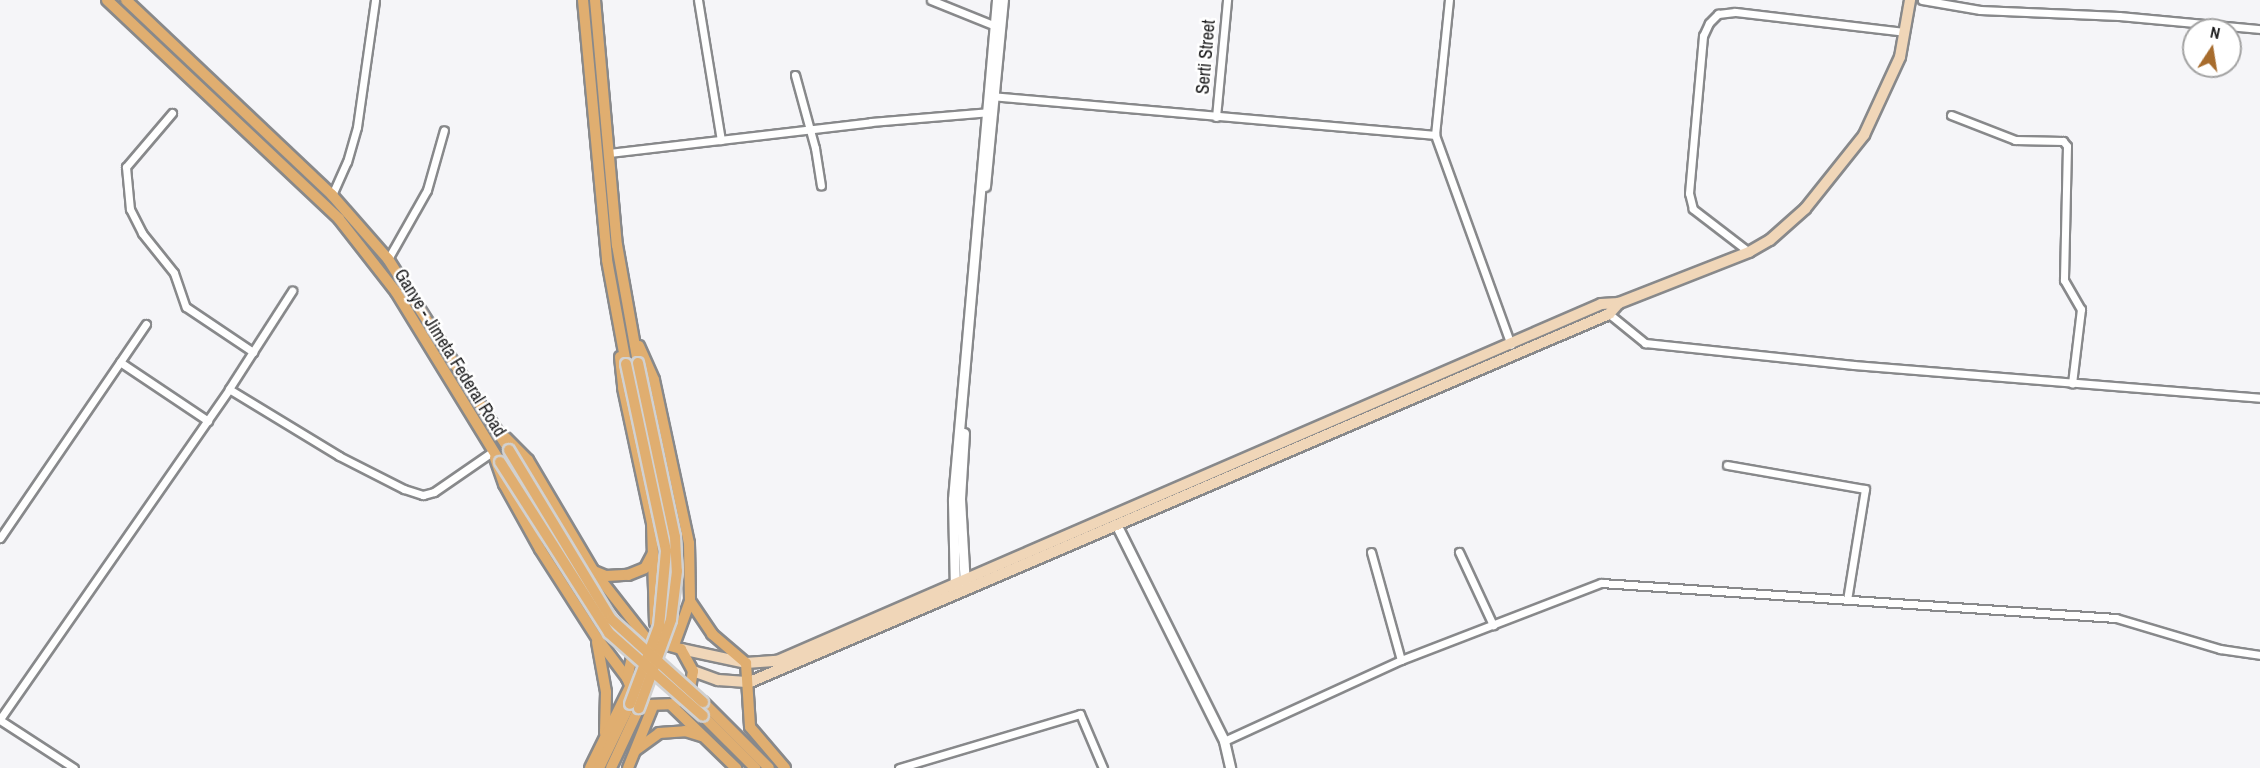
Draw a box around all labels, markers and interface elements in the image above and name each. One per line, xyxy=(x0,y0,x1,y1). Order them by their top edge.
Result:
north arrow xyxy=(2182,18,2242,78)
street label: Serti Street xyxy=(1192,19,1220,95)
text: N xyxy=(2208,21,2222,44)
street label: Ganye - Jimeta Federal Road xyxy=(390,265,510,441)

